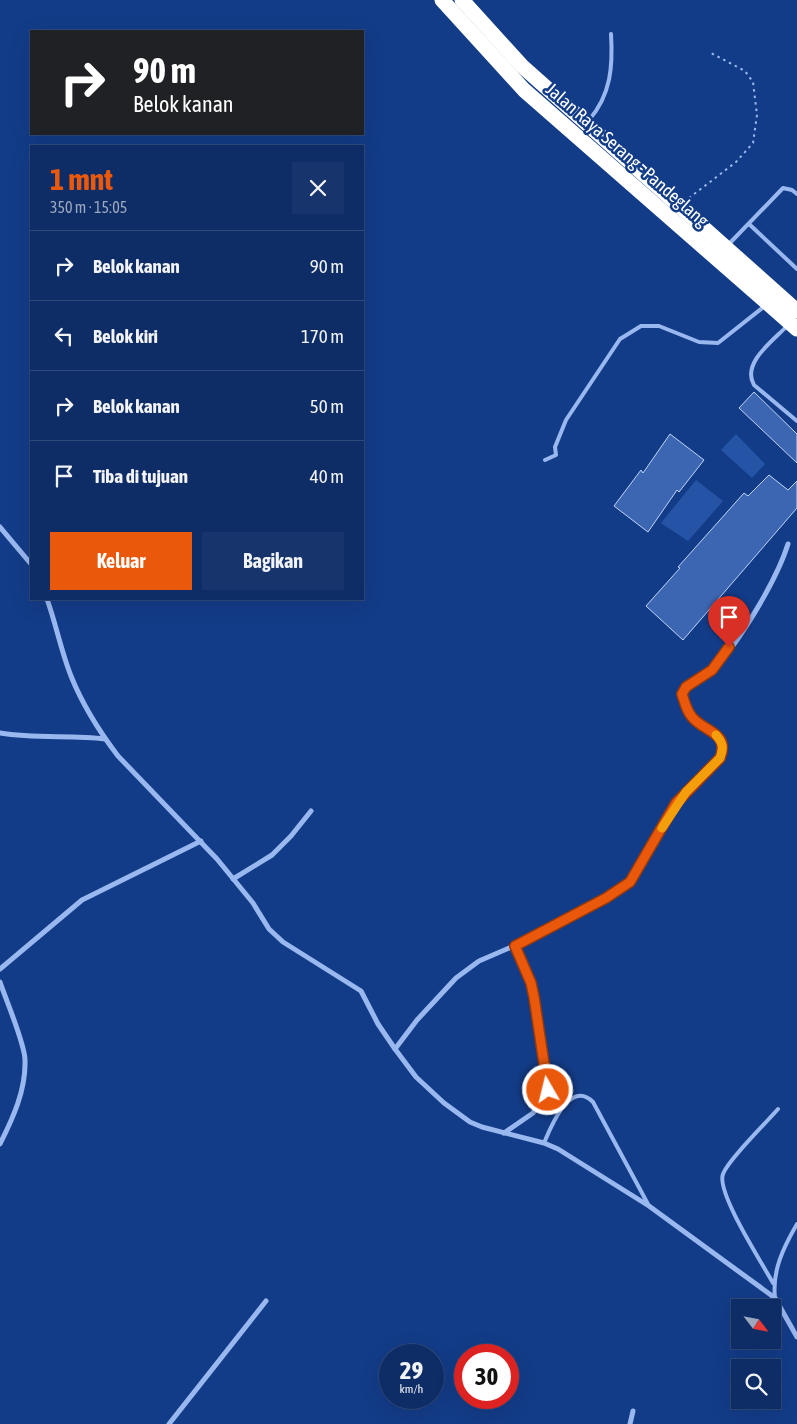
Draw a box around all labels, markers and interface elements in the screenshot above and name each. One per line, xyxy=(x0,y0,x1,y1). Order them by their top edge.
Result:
icon: right xyxy=(50,50,115,115)
text: 90 m xyxy=(133,50,196,90)
street label: Jalan Raya Serang - Pandeglang xyxy=(542,78,713,231)
text: Belok kanan xyxy=(133,91,234,117)
text: 1 mnt xyxy=(50,162,113,196)
button: close xyxy=(292,162,344,214)
text: 350 m · 15:05 xyxy=(50,198,127,216)
icon: right xyxy=(50,252,78,280)
text: Belok kanan xyxy=(93,255,180,277)
text: 90 m xyxy=(310,255,344,277)
icon: left xyxy=(50,322,78,350)
text: Belok kiri xyxy=(93,325,158,347)
text: 170 m xyxy=(301,325,344,347)
icon: right xyxy=(50,392,78,420)
text: Belok kanan xyxy=(93,395,180,417)
text: 50 m xyxy=(310,395,344,417)
icon: arrive xyxy=(50,462,78,490)
text: Tiba di tujuan xyxy=(93,465,188,487)
text: 40 m xyxy=(310,465,344,487)
button: Keluar xyxy=(50,532,192,590)
button: Bagikan xyxy=(202,532,344,590)
pin xyxy=(708,596,750,647)
icon: arrive xyxy=(715,603,743,631)
position arrow xyxy=(521,1063,573,1115)
north arrow xyxy=(731,1299,781,1349)
map controls xyxy=(731,1299,781,1409)
speed limit sign: 30 xyxy=(454,1344,519,1409)
text: 29 xyxy=(400,1356,423,1384)
button: search xyxy=(731,1359,781,1409)
text: km/h xyxy=(400,1382,423,1396)

